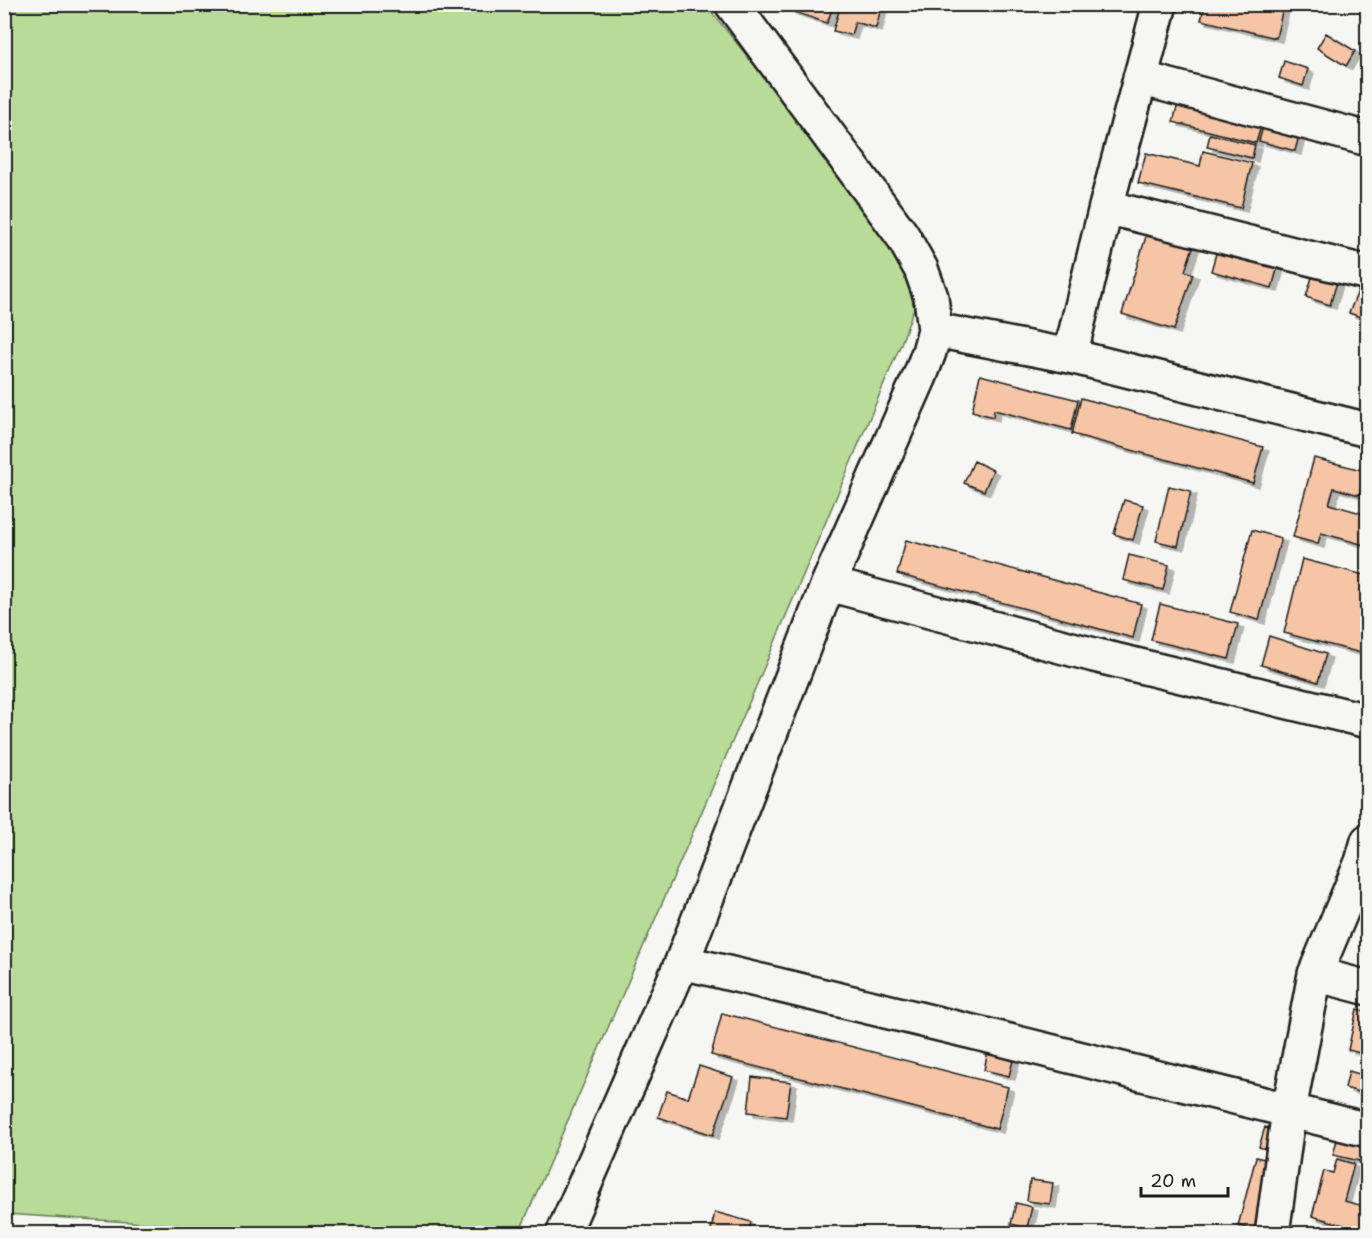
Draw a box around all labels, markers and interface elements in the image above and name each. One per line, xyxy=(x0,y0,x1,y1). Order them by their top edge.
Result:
scale bar xyxy=(1141,1160,1228,1198)
text: 20 m xyxy=(1150,1169,1196,1193)

